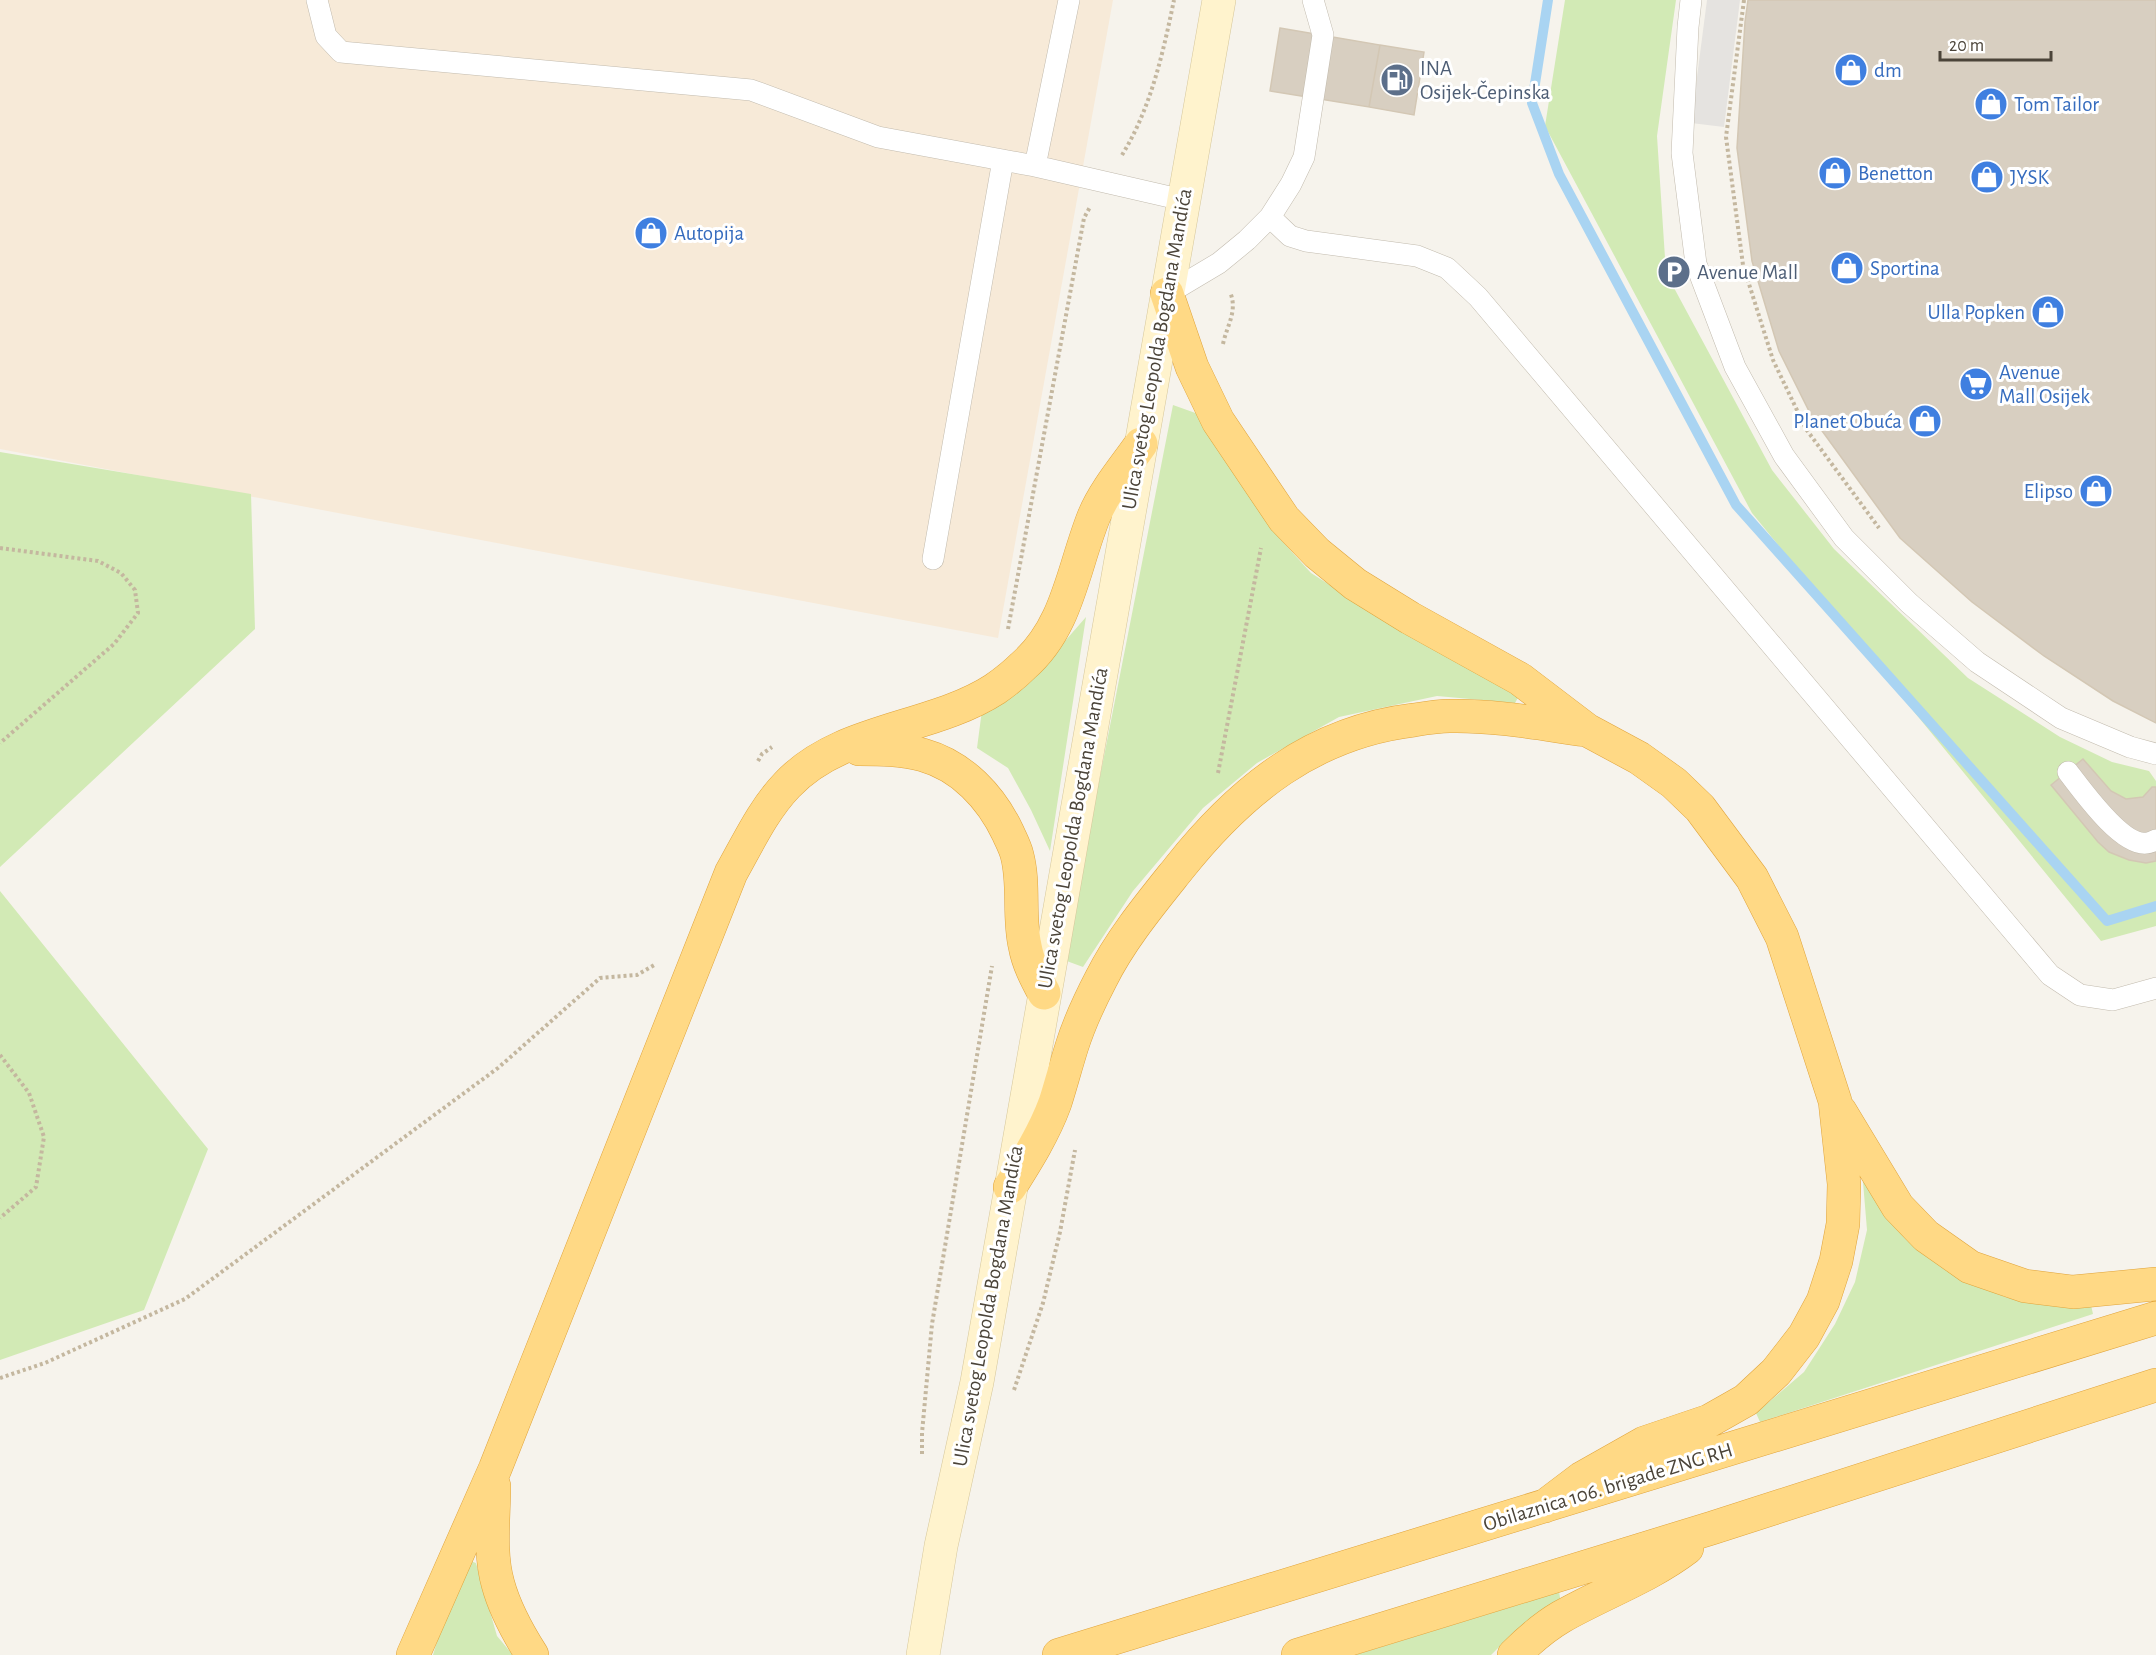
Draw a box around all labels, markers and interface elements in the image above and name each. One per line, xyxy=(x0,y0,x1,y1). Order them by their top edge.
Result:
scale bar xyxy=(1940,24,2051,62)
text: 20 m xyxy=(1949,37,1984,55)
shop icon: dm xyxy=(1833,52,1869,88)
place label: INA Osijek-Čepinska xyxy=(1420,58,1551,103)
place label: dm xyxy=(1874,60,1902,81)
fuel station icon: INA Osijek-Čepinska xyxy=(1379,62,1415,98)
shop icon: Tom Tailor xyxy=(1973,86,2009,122)
place label: Tom Tailor xyxy=(2014,94,2099,115)
shop icon: Benetton xyxy=(1817,155,1853,191)
shop icon: JYSK xyxy=(1969,159,2005,195)
place label: Benetton xyxy=(1858,163,1933,184)
place label: JYSK xyxy=(2010,167,2050,188)
street label: Ulica svetog Leopolda Bogdana Mandića xyxy=(1118,186,1196,511)
shop icon: Autopija xyxy=(633,215,669,251)
place label: Autopija xyxy=(674,223,744,244)
shop icon: Sportina xyxy=(1829,250,1865,286)
parking icon: Avenue Mall xyxy=(1656,254,1692,290)
place label: Sportina xyxy=(1870,258,1940,279)
place label: Avenue Mall xyxy=(1697,262,1798,283)
shop icon: Ulla Popken xyxy=(2030,294,2066,330)
place label: Ulla Popken xyxy=(1928,302,2025,323)
place label: Avenue Mall Osijek xyxy=(1999,362,2090,407)
supermarket icon: Avenue Mall Osijek xyxy=(1958,366,1994,402)
shop icon: Planet Obuća xyxy=(1907,403,1943,439)
place label: Planet Obuća xyxy=(1793,411,1902,432)
shop icon: Elipso xyxy=(2078,473,2114,509)
place label: Elipso xyxy=(2024,481,2073,502)
street label: Ulica svetog Leopolda Bogdana Mandića xyxy=(1034,665,1112,990)
street label: Ulica svetog Leopolda Bogdana Mandića xyxy=(949,1143,1027,1468)
street label: Obilaznica 106. brigade ZNG RH xyxy=(1481,1439,1735,1535)

